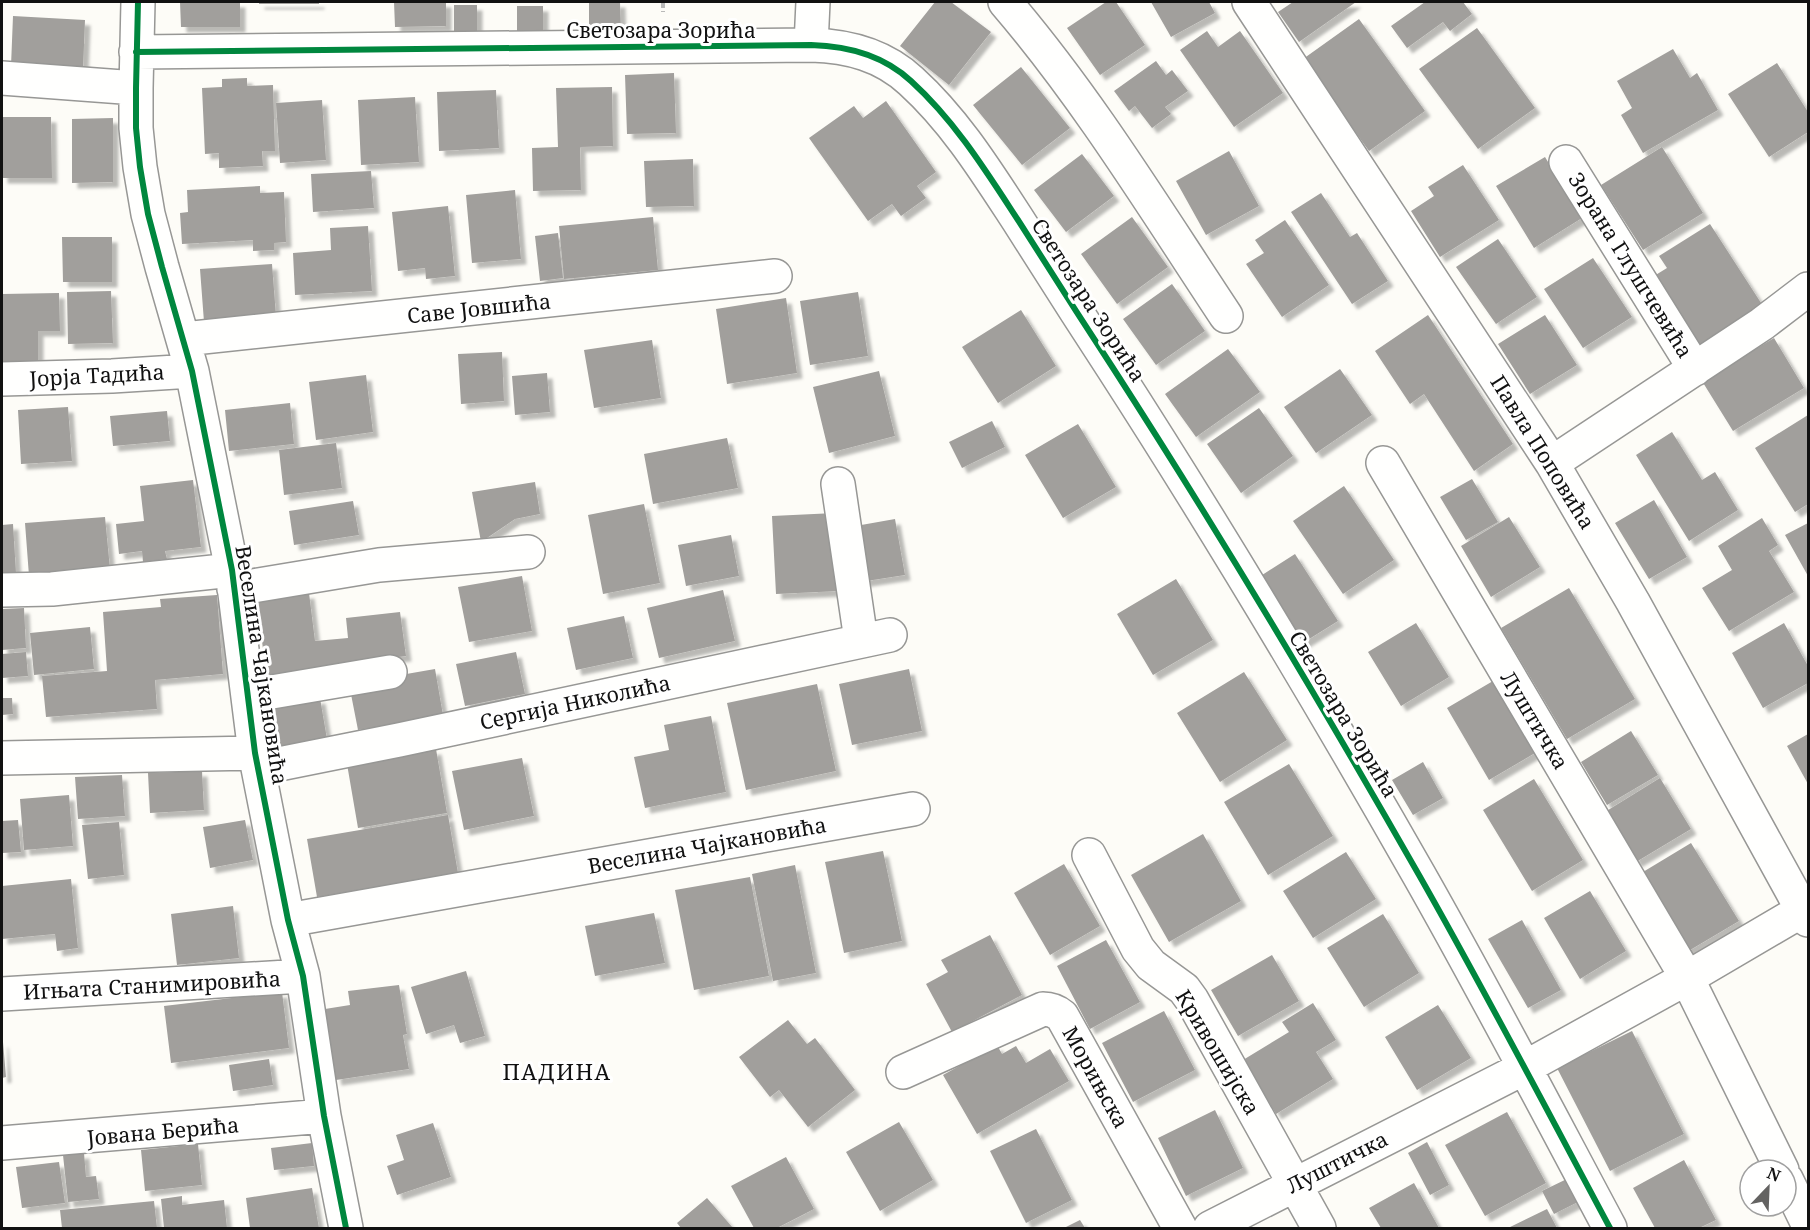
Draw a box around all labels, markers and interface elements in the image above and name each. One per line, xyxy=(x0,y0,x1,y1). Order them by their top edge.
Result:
street label: Светозара Зорића xyxy=(566,16,756,44)
street label: Зорана Глушчевића xyxy=(1562,167,1700,363)
street label: Светозара Зорића xyxy=(1026,213,1152,387)
street label: Саве Јовшића xyxy=(406,287,552,329)
street label: Јорја Тадића xyxy=(28,357,165,393)
street label: Павла Поповића xyxy=(1484,370,1602,534)
street label: Веселина Чајкановића xyxy=(229,543,295,787)
street label: Светозара Зорића xyxy=(1283,625,1405,803)
street label: Луштичка xyxy=(1495,666,1575,774)
street label: Сергија Николића xyxy=(477,668,673,736)
street label: Веселина Чајкановића xyxy=(585,810,829,880)
street label: Игњата Станимировића xyxy=(22,964,282,1006)
street label: Кривошијска xyxy=(1170,984,1266,1120)
street label: Морињска xyxy=(1057,1021,1135,1133)
district label: ПАДИНА xyxy=(503,1056,611,1086)
street label: Јована Берића xyxy=(85,1110,240,1152)
street label: Луштичка xyxy=(1282,1125,1392,1199)
north arrow xyxy=(1738,1158,1798,1218)
text: N xyxy=(1764,1162,1784,1187)

